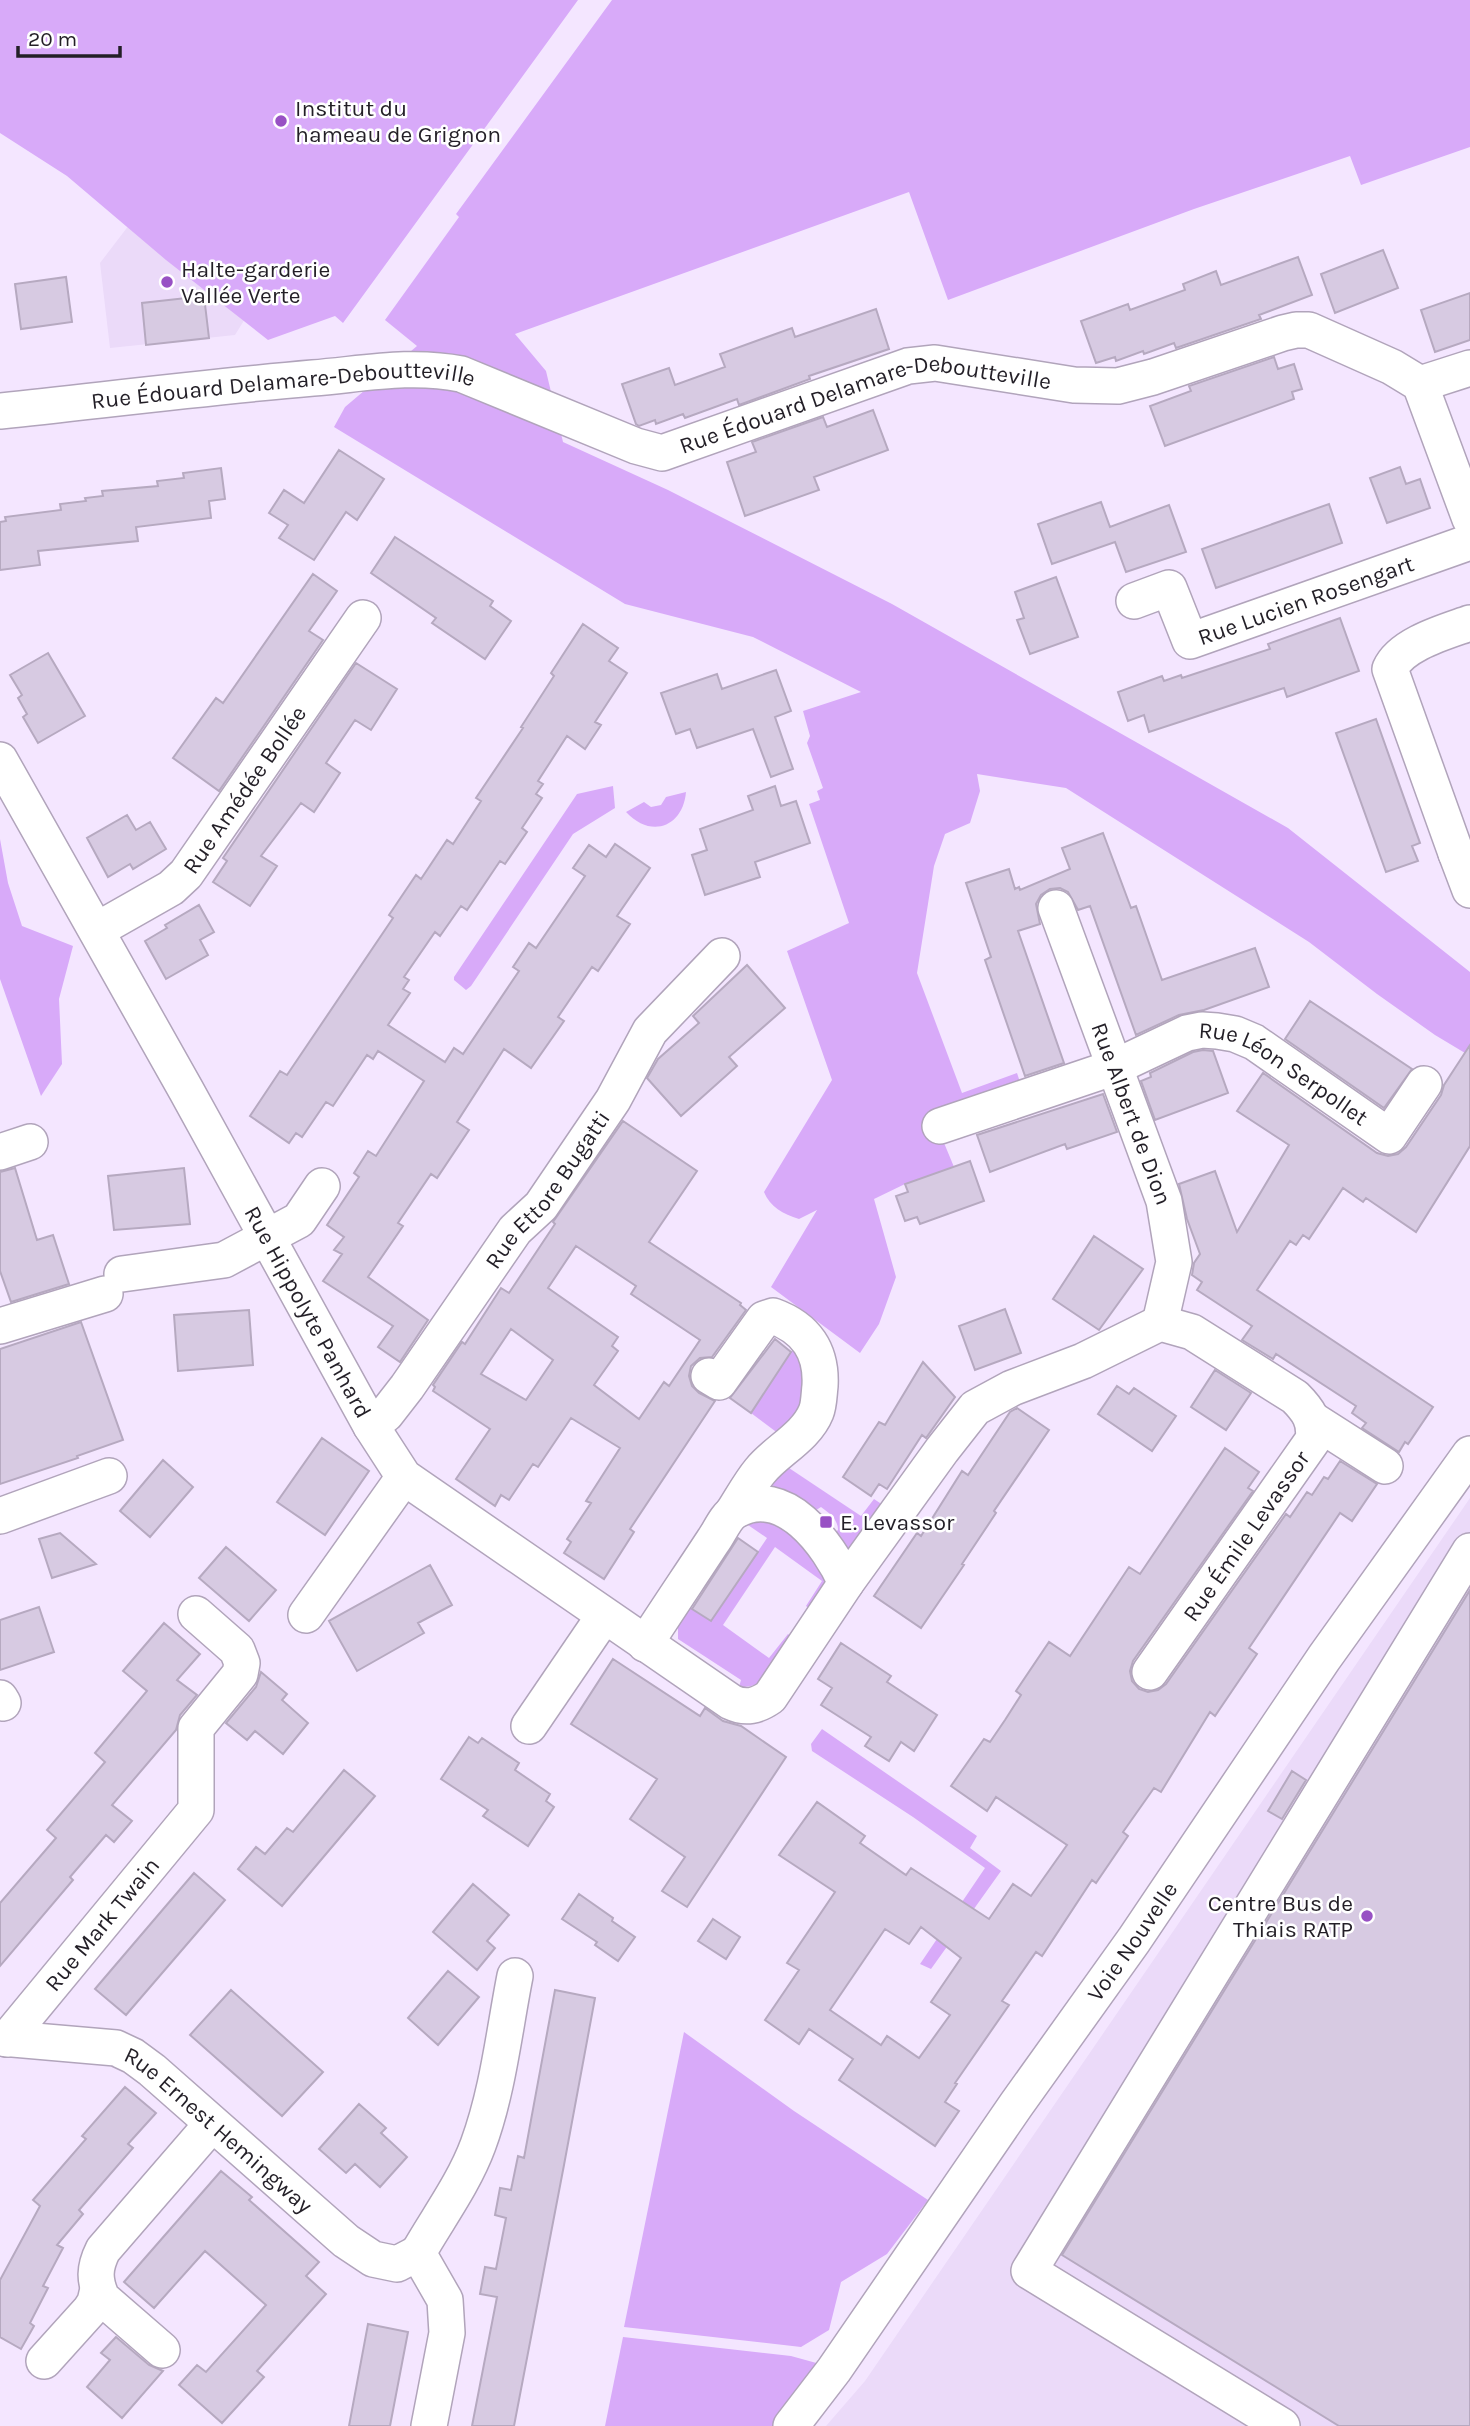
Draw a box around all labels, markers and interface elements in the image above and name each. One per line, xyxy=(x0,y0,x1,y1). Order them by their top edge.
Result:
scale bar xyxy=(18,14,119,58)
text: 20 m xyxy=(28,27,77,51)
place label: Institut du hameau de Grignon xyxy=(295,95,501,148)
marker: Institut du hameau de Grignon xyxy=(273,113,289,129)
place label: Halte-garderie Vallée Verte xyxy=(181,256,330,309)
marker: Halte-garderie Vallée Verte xyxy=(159,274,175,290)
street label: Rue Édouard Delamare-Deboutteville xyxy=(676,350,1053,460)
street label: Rue Édouard Delamare-Deboutteville xyxy=(90,357,480,415)
street label: Rue Lucien Rosengart xyxy=(1194,550,1418,651)
street label: Rue Amédée Bollée xyxy=(177,701,312,879)
street label: Rue Léon Serpollet xyxy=(1198,1017,1373,1131)
street label: Rue Albert de Dion xyxy=(1085,1019,1177,1209)
street label: Rue Ettore Bugatti xyxy=(479,1106,616,1274)
street label: Rue Hippolyte Panhard xyxy=(238,1201,377,1423)
street label: Rue Émile Levassor xyxy=(1177,1445,1316,1627)
place label: E. Levassor xyxy=(840,1509,955,1536)
marker: E. Levassor xyxy=(818,1514,834,1530)
street label: Rue Mark Twain xyxy=(39,1852,165,1997)
street label: Voie Nouvelle xyxy=(1082,1877,1183,2006)
place label: Centre Bus de Thiais RATP xyxy=(1208,1890,1353,1943)
marker: Centre Bus de Thiais RATP xyxy=(1359,1908,1375,1924)
street label: Rue Ernest Hemingway xyxy=(120,2041,318,2219)

